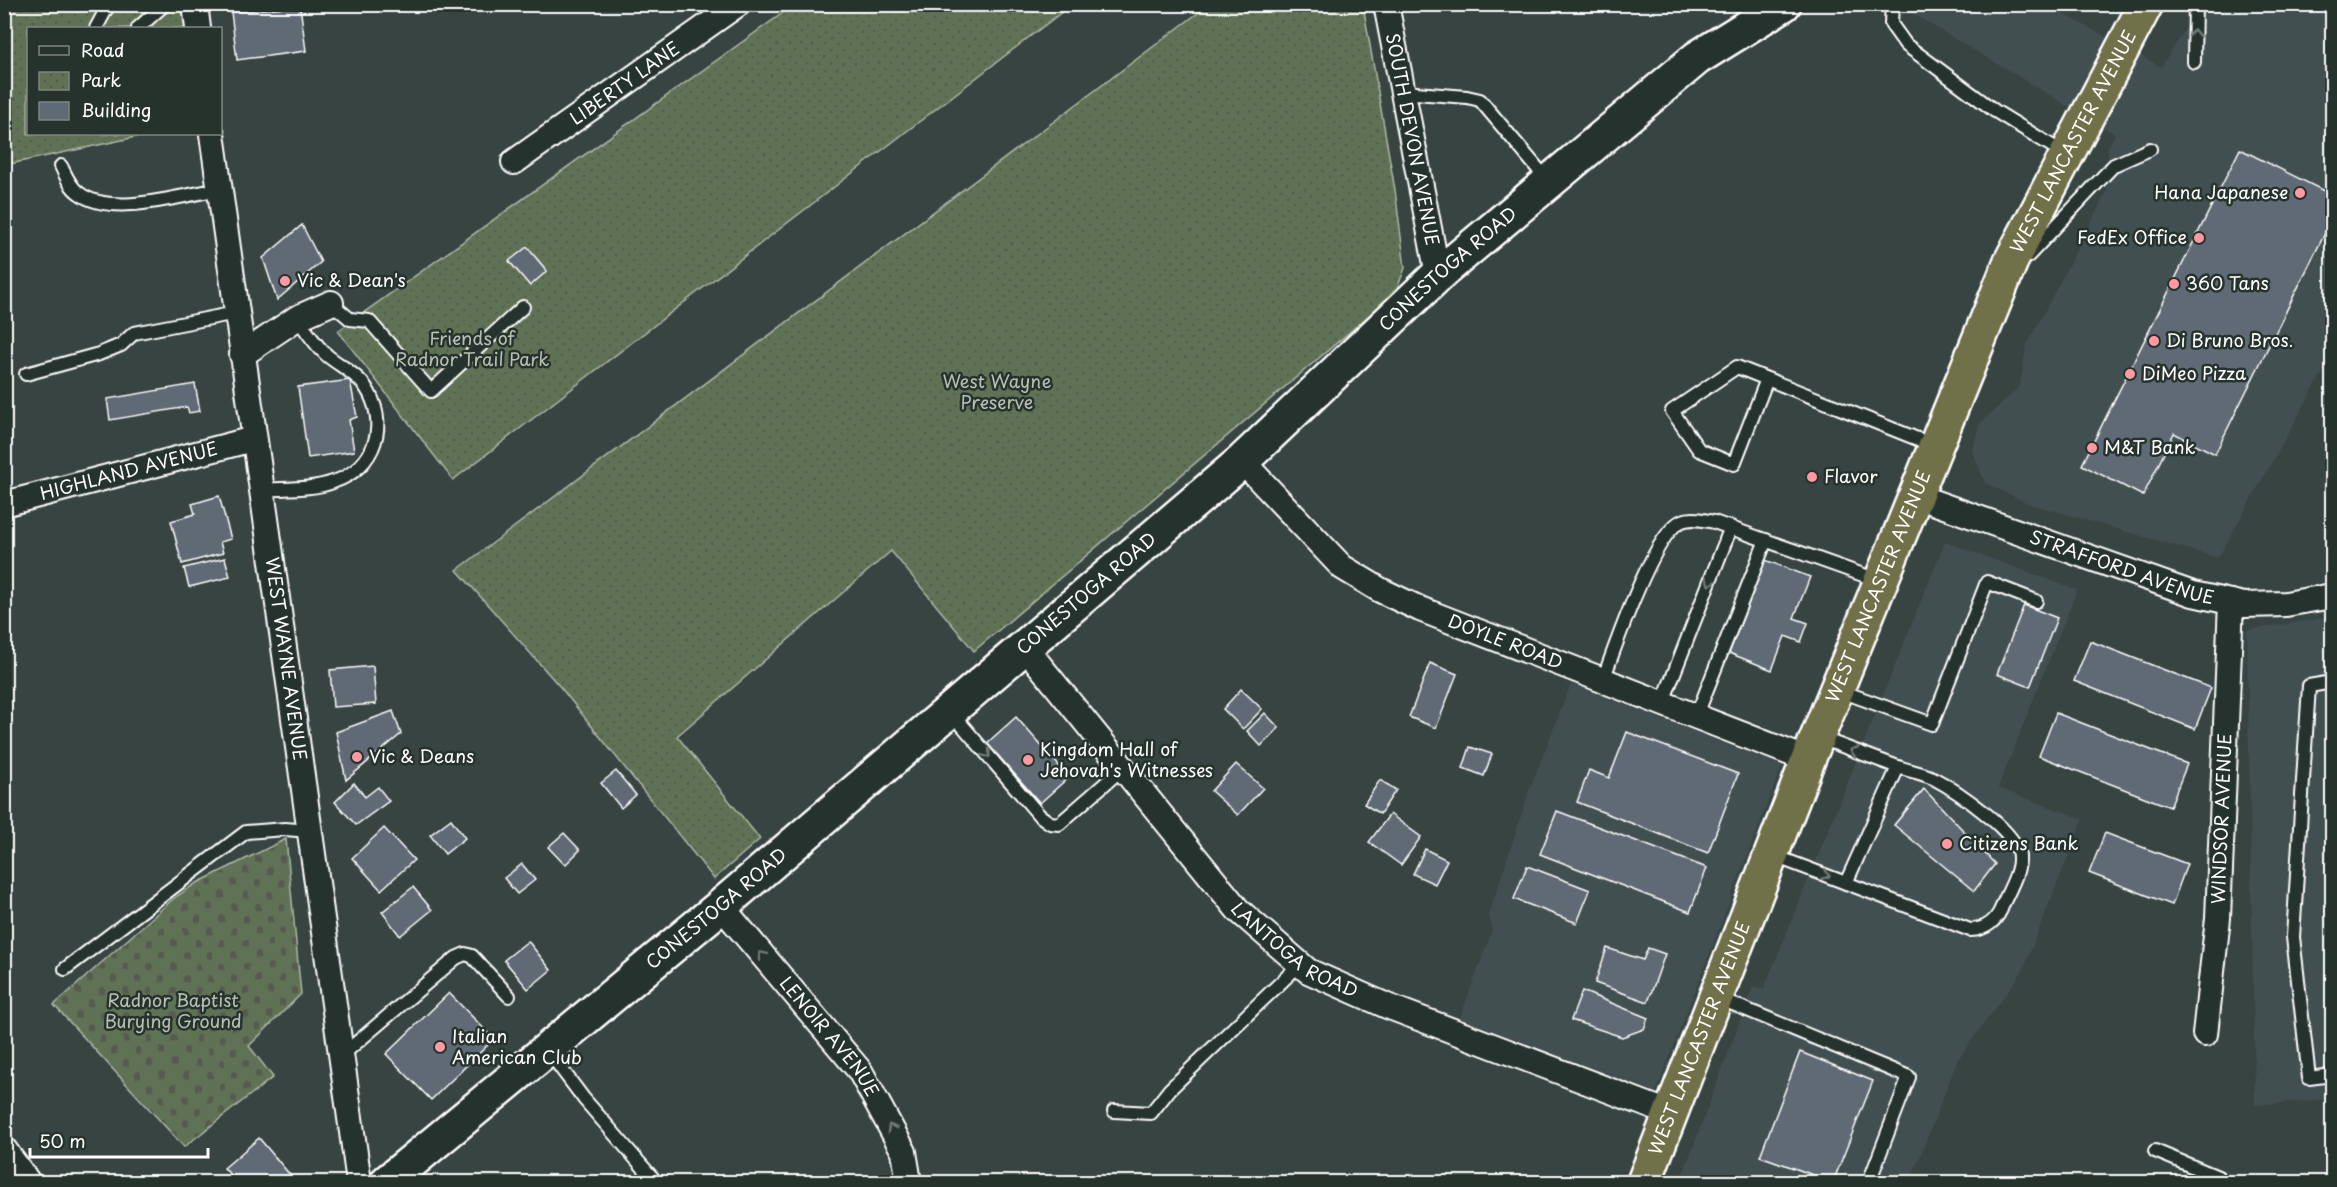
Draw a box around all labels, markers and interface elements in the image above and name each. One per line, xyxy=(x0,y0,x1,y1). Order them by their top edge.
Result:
street label: WEST LANCASTER AVENUE xyxy=(2002,25,2142,258)
legend xyxy=(27,27,222,135)
one-way arrow xyxy=(2188,29,2200,38)
street label: SOUTH DEVON AVENUE xyxy=(1380,31,1447,248)
street label: LIBERTY LANE xyxy=(564,34,685,131)
text: Road xyxy=(81,36,125,63)
text: Park xyxy=(81,66,121,93)
text: Building xyxy=(81,96,151,123)
place label: Hana Japanese xyxy=(2154,178,2288,205)
marker: Hana Japanese xyxy=(2293,186,2307,200)
street label: CONESTOGA ROAD xyxy=(1372,199,1522,337)
place label: FedEx Office xyxy=(2077,223,2187,250)
marker: FedEx Office xyxy=(2192,231,2206,245)
place label: Vic & Dean's xyxy=(297,266,406,293)
place label: 360 Tans xyxy=(2186,269,2269,296)
marker: Vic & Dean's xyxy=(278,274,292,288)
marker: 360 Tans xyxy=(2167,277,2181,291)
park label: Friends of Radnor Trail Park xyxy=(395,324,549,372)
place label: Di Bruno Bros. xyxy=(2166,326,2294,353)
marker: Di Bruno Bros. xyxy=(2147,334,2161,348)
place label: DiMeo Pizza xyxy=(2142,359,2247,386)
park label: West Wayne Preserve xyxy=(942,367,1052,415)
marker: DiMeo Pizza xyxy=(2123,367,2137,381)
place label: M&T Bank xyxy=(2104,433,2195,460)
street label: HIGHLAND AVENUE xyxy=(37,434,220,506)
marker: M&T Bank xyxy=(2085,441,2099,455)
place label: Flavor xyxy=(1824,462,1878,489)
street label: WEST LANCASTER AVENUE xyxy=(1818,466,1937,706)
marker: Flavor xyxy=(1805,470,1819,484)
street label: STRAFFORD AVENUE xyxy=(2026,522,2217,610)
street label: CONESTOGA ROAD xyxy=(1010,525,1162,660)
street label: WEST WAYNE AVENUE xyxy=(260,555,315,762)
one-way arrow xyxy=(1705,576,1717,587)
street label: DOYLE ROAD xyxy=(1444,606,1567,675)
street label: WINDSOR AVENUE xyxy=(2204,733,2238,905)
place label: Kingdom Hall of Jehovah's Witnesses xyxy=(1040,735,1213,783)
place label: Vic & Deans xyxy=(369,742,474,769)
one-way arrow xyxy=(1850,746,1861,758)
one-way arrow xyxy=(980,747,991,758)
marker: Vic & Deans xyxy=(350,750,364,764)
marker: Kingdom Hall of Jehovah's Witnesses xyxy=(1021,753,1035,767)
place label: Citizens Bank xyxy=(1959,829,2078,856)
marker: Citizens Bank xyxy=(1940,837,1954,851)
street label: CONESTOGA ROAD xyxy=(639,841,792,975)
one-way arrow xyxy=(1820,868,1831,880)
street label: LANTOGA ROAD xyxy=(1225,896,1363,1004)
street label: WEST LANCASTER AVENUE xyxy=(1641,917,1756,1159)
one-way arrow xyxy=(758,951,769,962)
street label: LENOIR AVENUE xyxy=(774,970,886,1101)
park label: Radnor Baptist Burying Ground xyxy=(104,986,242,1034)
place label: Italian American Club xyxy=(452,1022,582,1070)
marker: Italian American Club xyxy=(433,1040,447,1054)
scale bar xyxy=(30,1121,208,1159)
one-way arrow xyxy=(887,1124,898,1134)
text: 50 m xyxy=(39,1127,86,1154)

